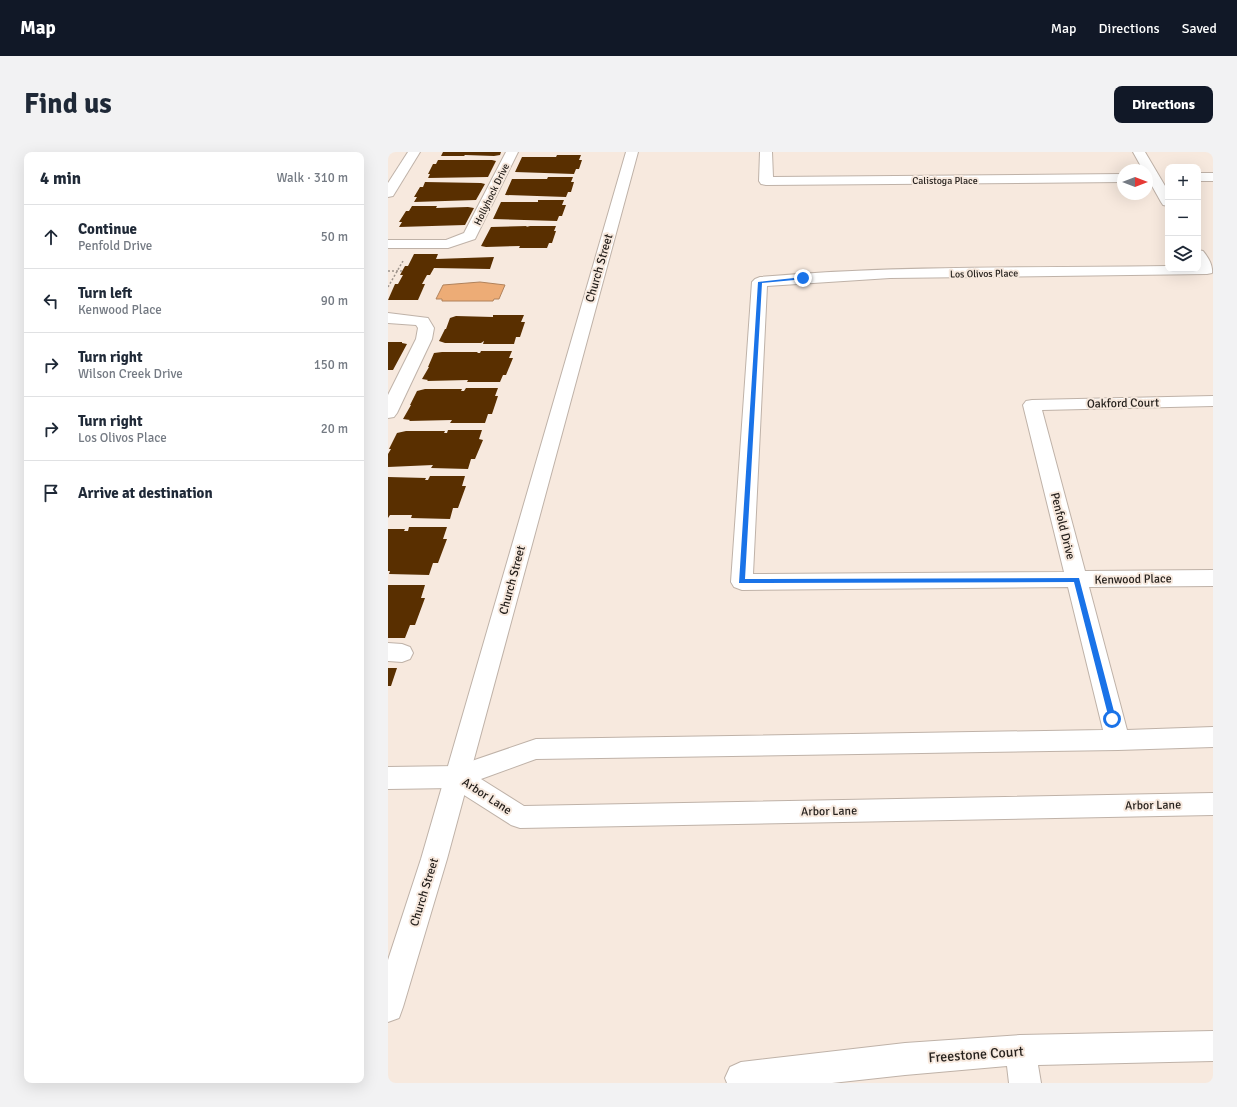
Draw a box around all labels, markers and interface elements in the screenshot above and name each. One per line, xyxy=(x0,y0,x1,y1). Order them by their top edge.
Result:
text: Map xyxy=(20,16,56,40)
text: Map xyxy=(1051,20,1077,37)
text: Directions xyxy=(1099,20,1160,37)
text: Saved xyxy=(1182,20,1217,37)
button: Directions xyxy=(1114,86,1213,123)
text: Find us xyxy=(24,87,112,121)
street label: Hollyhock Drive xyxy=(472,162,512,227)
north arrow xyxy=(1117,164,1153,200)
map controls xyxy=(1165,164,1201,272)
button: + xyxy=(1165,164,1201,200)
text: 4 min xyxy=(40,168,81,189)
text: Walk · 310 m xyxy=(277,170,348,186)
street label: Calistoga Place xyxy=(912,175,978,187)
button: − xyxy=(1165,200,1201,236)
text: Continue xyxy=(78,220,137,238)
icon: ahead xyxy=(40,226,62,248)
text: 50 m xyxy=(321,229,348,245)
street label: Church Street xyxy=(583,232,616,304)
button: layers xyxy=(1165,236,1201,272)
text: Penfold Drive xyxy=(78,238,152,254)
street label: Los Olivos Place xyxy=(950,267,1018,281)
route end xyxy=(794,269,812,287)
text: Turn left xyxy=(78,284,132,302)
icon: left xyxy=(40,290,62,312)
text: 90 m xyxy=(321,293,348,309)
text: Kenwood Place xyxy=(78,302,162,318)
text: Turn right xyxy=(78,348,143,366)
icon: right xyxy=(40,354,62,376)
text: 150 m xyxy=(314,357,348,373)
text: Wilson Creek Drive xyxy=(78,366,183,382)
street label: Oakford Court xyxy=(1087,395,1159,412)
text: Turn right xyxy=(78,412,143,430)
icon: right xyxy=(40,418,62,440)
text: 20 m xyxy=(321,421,348,437)
text: Los Olivos Place xyxy=(78,430,167,446)
icon: arrive xyxy=(40,482,62,504)
text: Arrive at destination xyxy=(78,484,213,502)
street label: Penfold Drive xyxy=(1047,491,1078,561)
street label: Church Street xyxy=(496,544,529,616)
street label: Kenwood Place xyxy=(1094,571,1172,588)
route start xyxy=(1103,710,1121,728)
street label: Arbor Lane xyxy=(459,775,514,818)
street label: Arbor Lane xyxy=(1125,798,1181,813)
street label: Arbor Lane xyxy=(801,804,857,819)
street label: Church Street xyxy=(407,856,442,928)
street label: Freestone Court xyxy=(928,1043,1024,1066)

